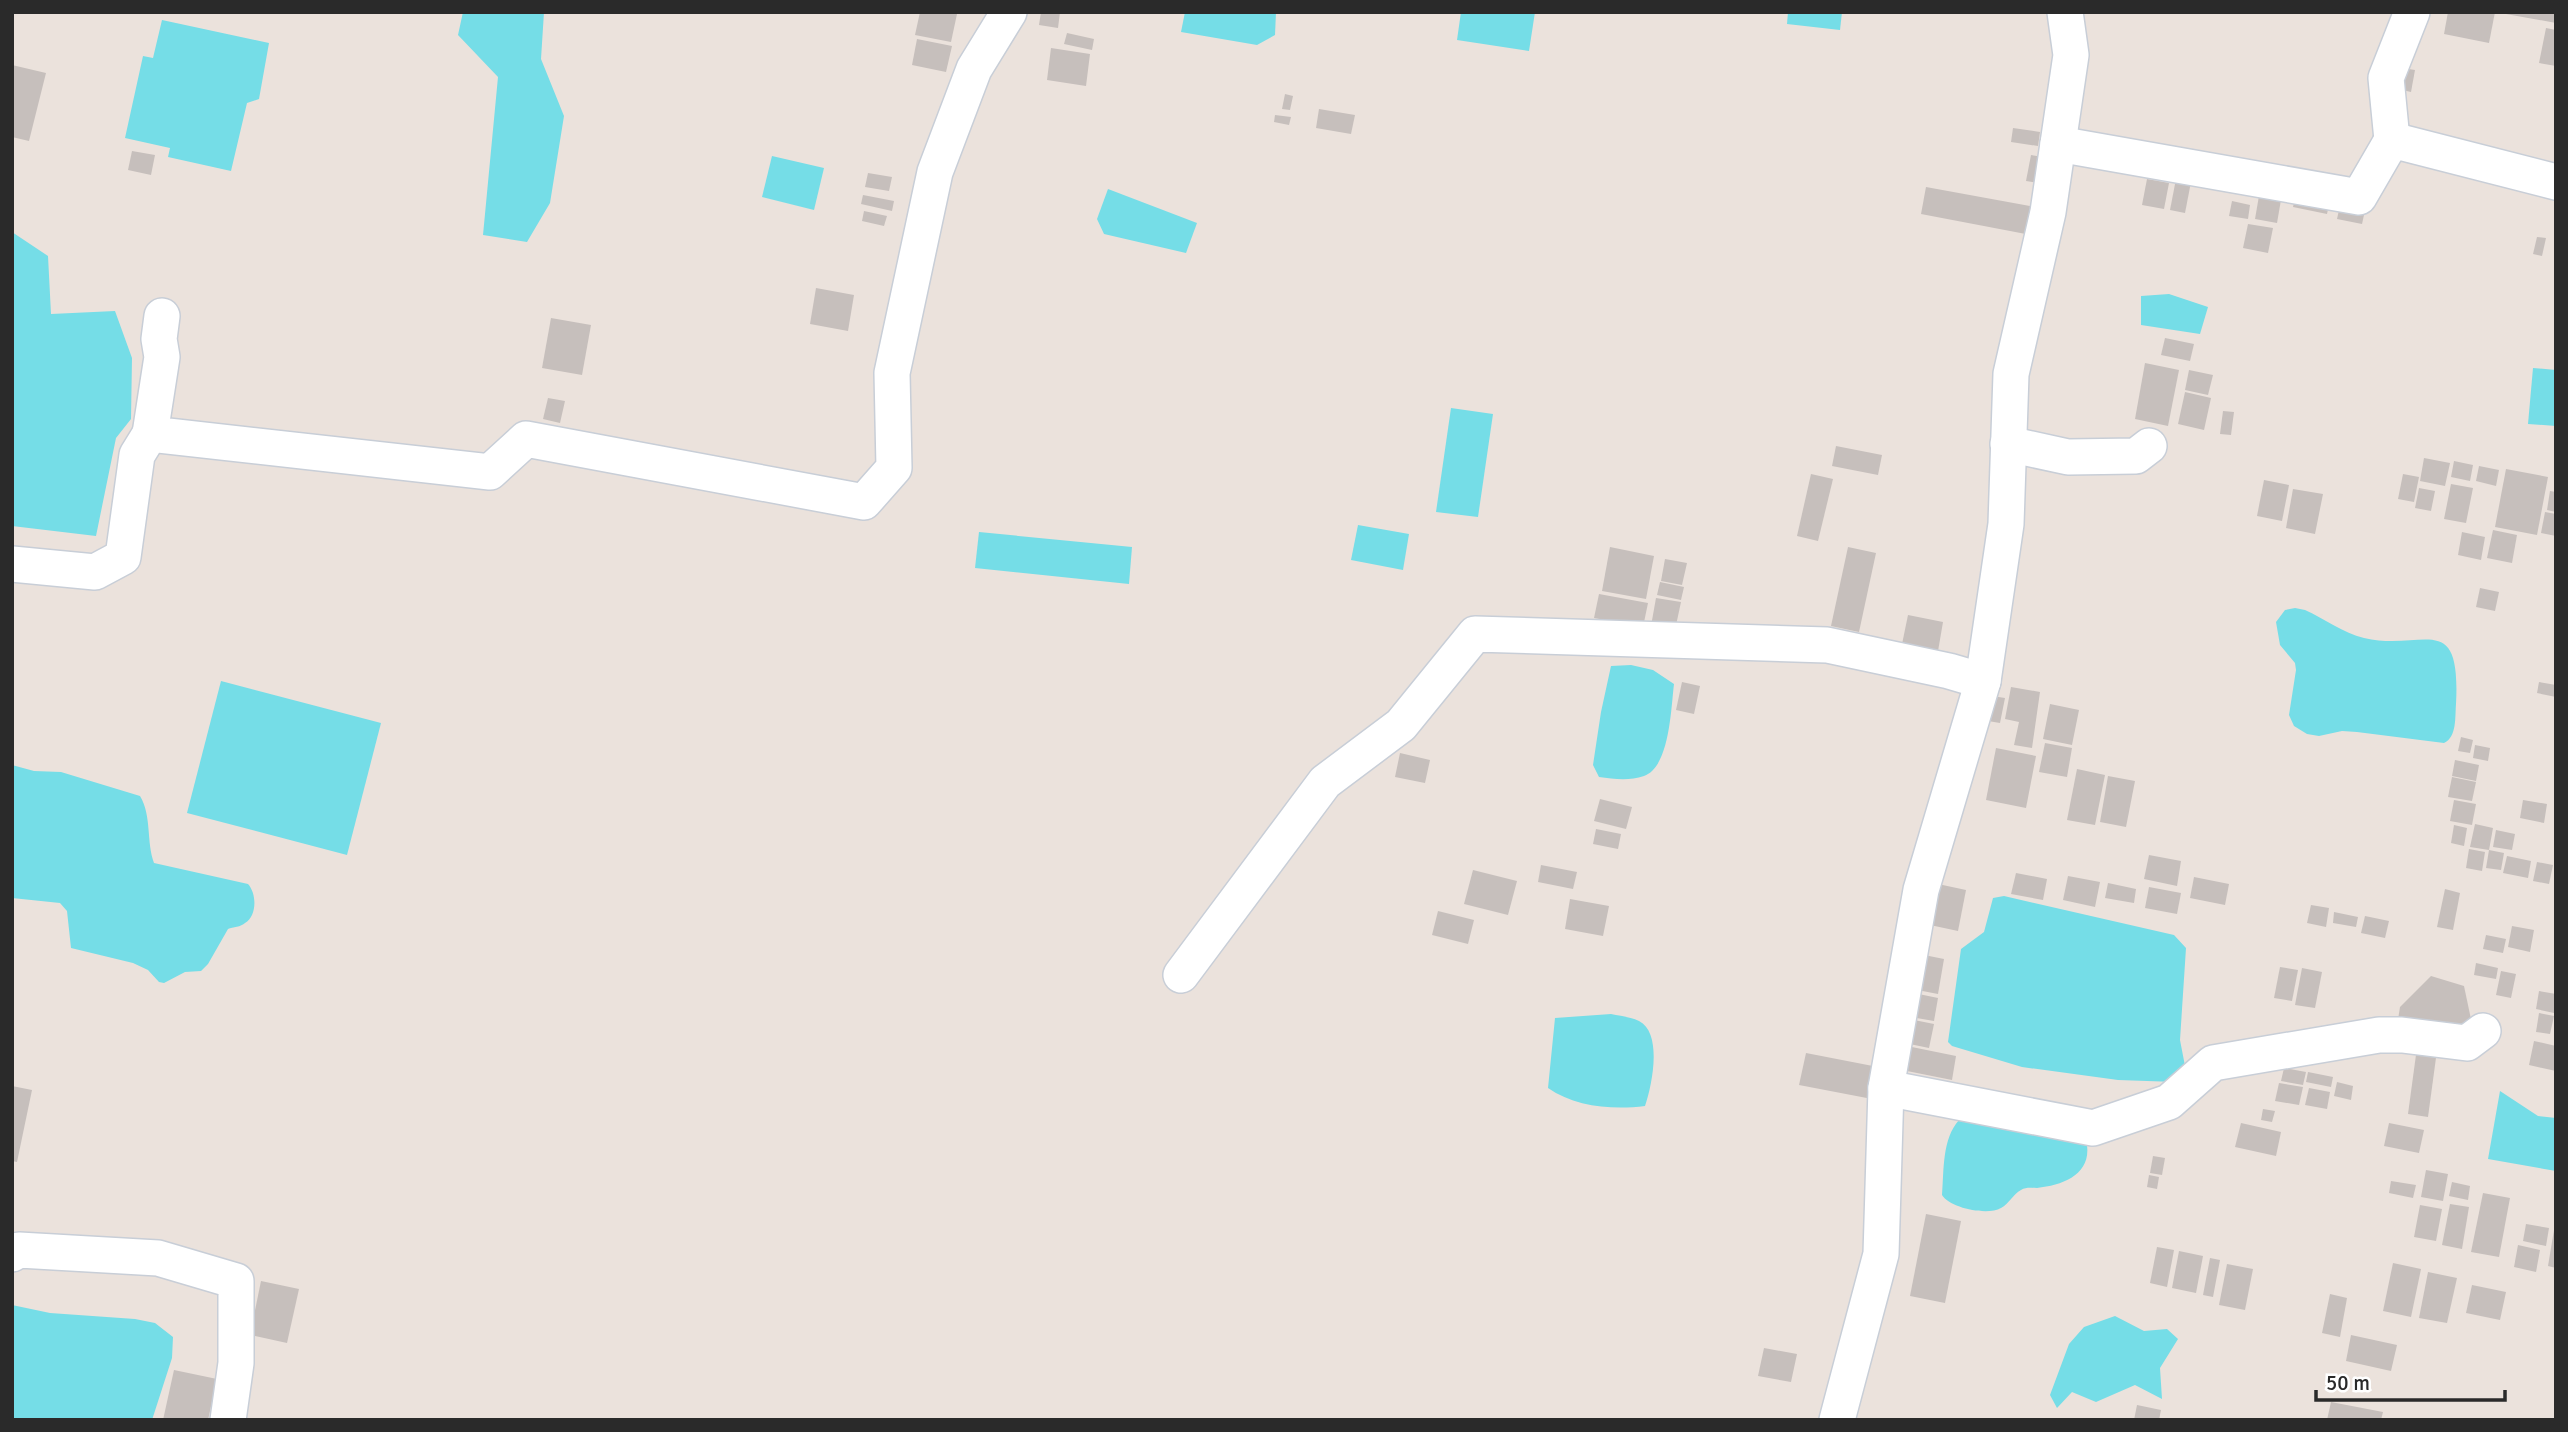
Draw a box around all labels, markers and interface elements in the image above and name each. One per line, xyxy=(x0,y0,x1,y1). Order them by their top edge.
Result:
scale bar xyxy=(2316,1358,2505,1402)
text: 50 m xyxy=(2326,1370,2370,1396)

